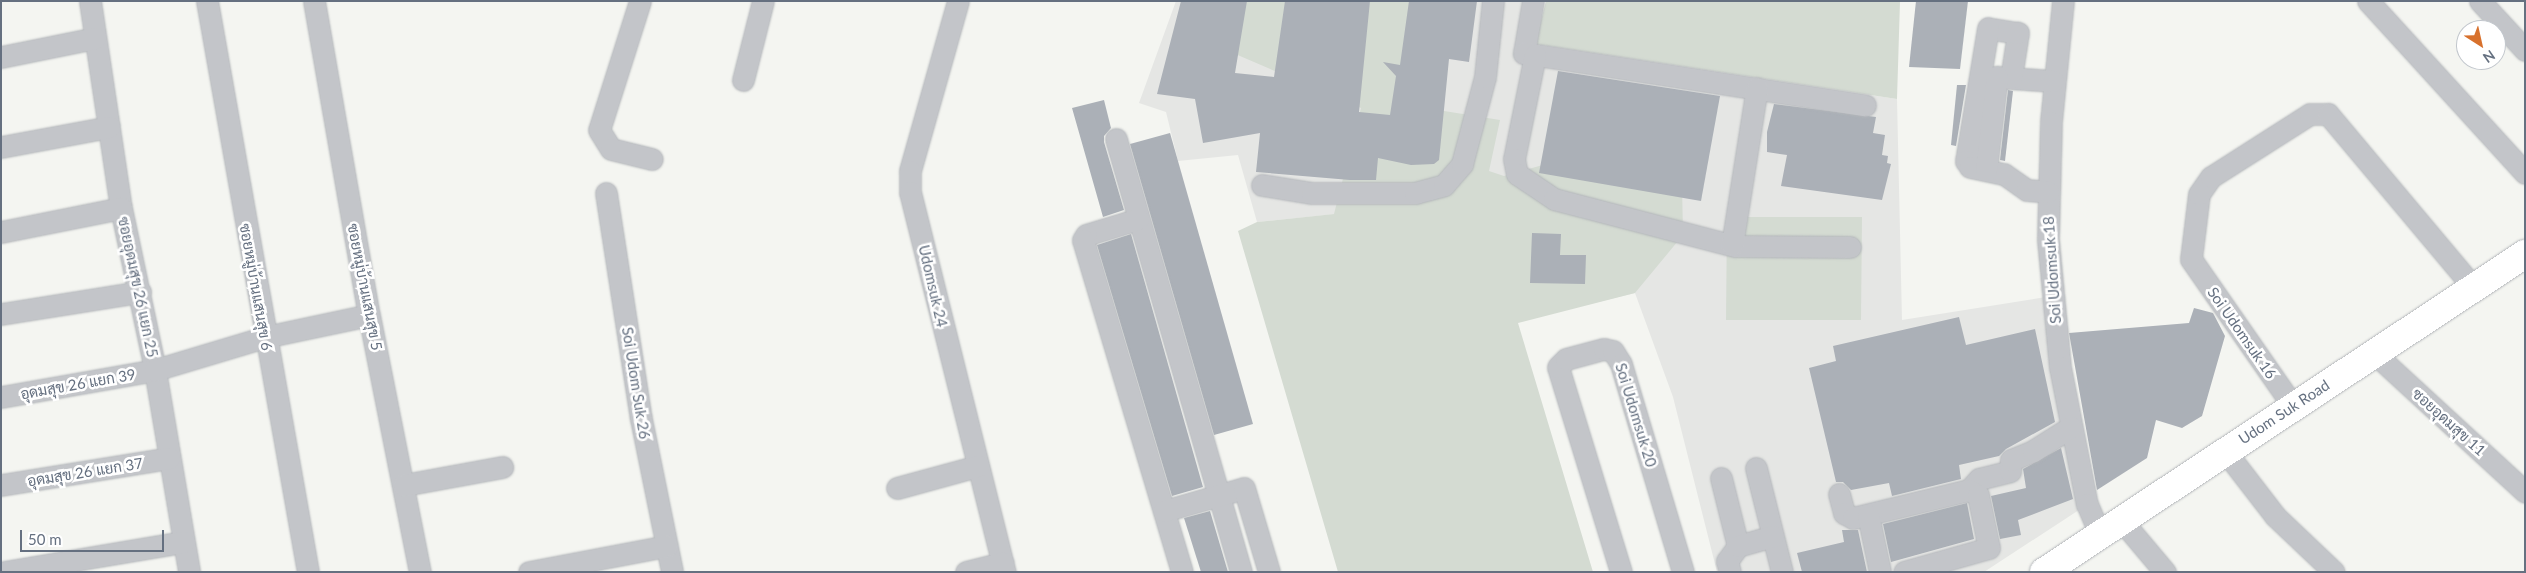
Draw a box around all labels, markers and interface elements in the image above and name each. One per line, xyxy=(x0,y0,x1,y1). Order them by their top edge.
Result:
north arrow xyxy=(2456,20,2506,70)
text: N xyxy=(2480,47,2499,67)
street label: ซอยอุดมสุข 26 แยก 25 xyxy=(114,215,162,359)
street label: Soi Udomsuk 18 xyxy=(2039,216,2065,324)
street label: ซอยหมู่บ้านแสนสุข 6 xyxy=(236,222,276,352)
street label: ซอยหมู่บ้านแสนสุข 5 xyxy=(344,222,386,352)
street label: Udomsuk 24 xyxy=(915,243,951,329)
street label: Soi Udomsuk 16 xyxy=(2204,284,2280,382)
street label: Soi Udom Suk 26 xyxy=(618,326,654,440)
street label: Soi Udomsuk 20 xyxy=(1612,361,1660,469)
street label: อุดมสุข 26 แยก 39 xyxy=(19,365,137,403)
street label: Udom Suk Road xyxy=(2235,376,2333,448)
street label: ซอยอุดมสุข 11 xyxy=(2409,384,2489,460)
street label: อุดมสุข 26 แยก 37 xyxy=(26,454,144,490)
scale bar xyxy=(22,520,166,552)
text: 50 m xyxy=(28,530,62,548)

